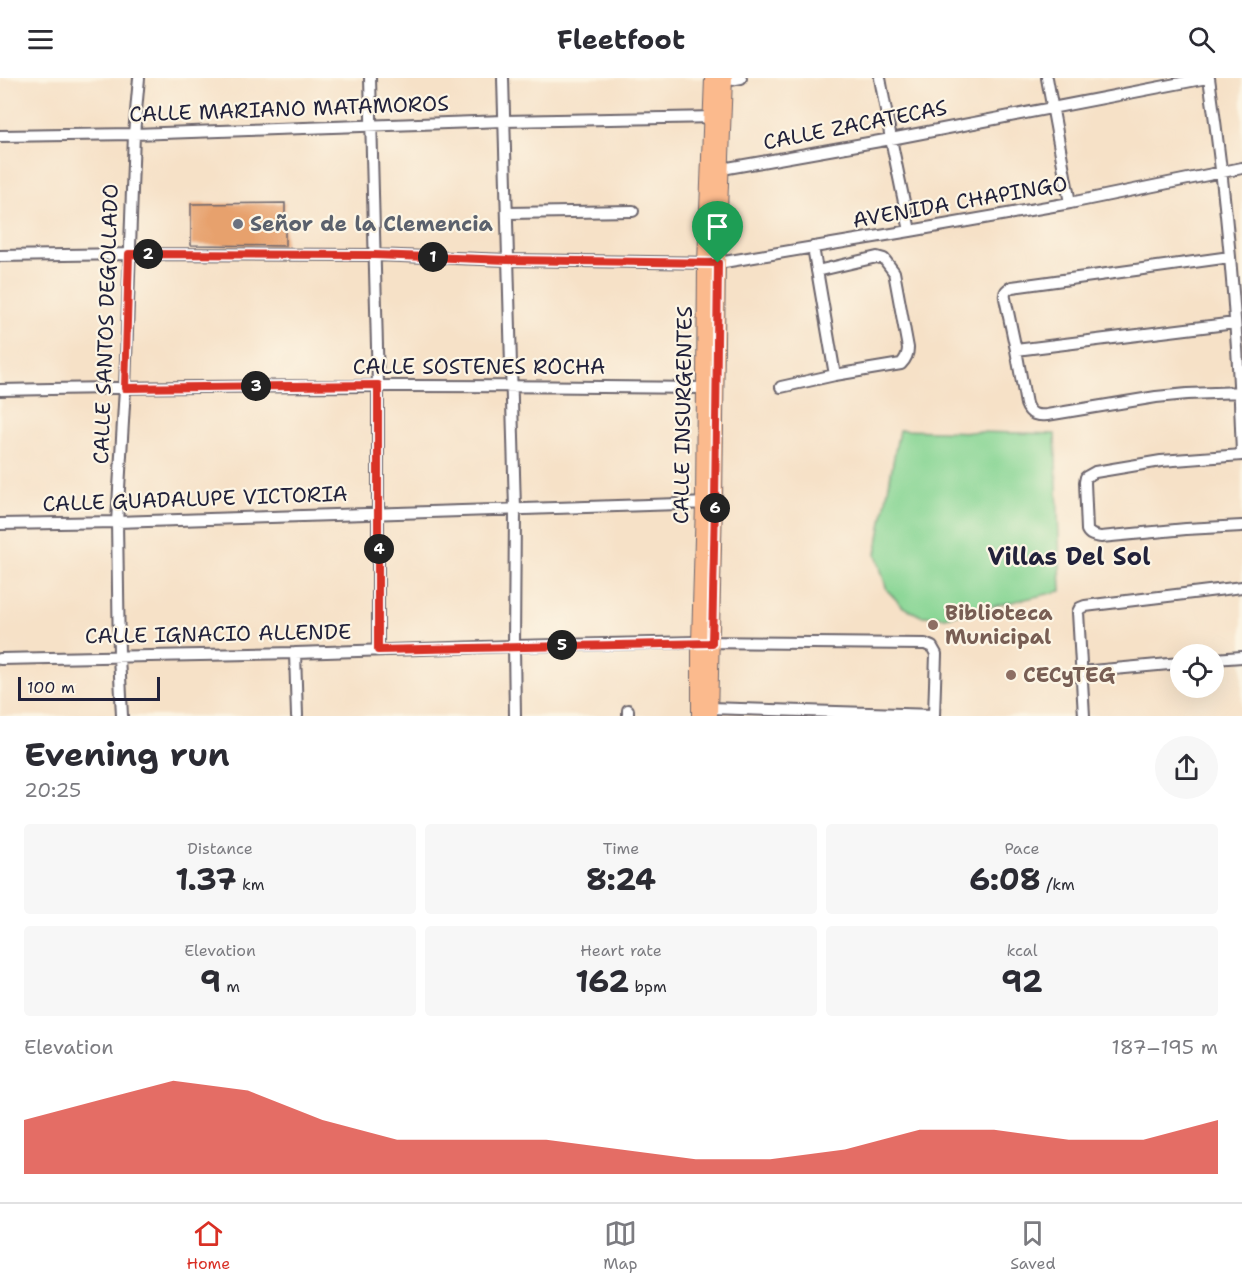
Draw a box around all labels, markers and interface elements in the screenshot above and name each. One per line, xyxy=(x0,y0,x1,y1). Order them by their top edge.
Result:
text: Fleetfoot xyxy=(557,21,685,58)
icon: menu xyxy=(24,23,57,56)
icon: search xyxy=(1185,23,1218,56)
street label: CALLE MARIANO MATAMOROS xyxy=(129,89,449,129)
street label: CALLE ZACATECAS xyxy=(761,93,949,157)
street label: AVENIDA CHAPINGO xyxy=(850,169,1070,235)
street label: CALLE SANTOS DEGOLLADO xyxy=(87,183,125,465)
pin xyxy=(692,201,743,263)
place label: Señor de la Clemencia xyxy=(250,210,494,238)
icon: arrive xyxy=(701,210,734,243)
marker: Señor de la Clemencia xyxy=(231,217,245,231)
pin: 2 xyxy=(133,239,163,269)
pin: 1 xyxy=(418,242,448,272)
text: 2 xyxy=(142,243,154,264)
text: 1 xyxy=(429,246,437,267)
street label: CALLE INSURGENTES xyxy=(667,306,699,524)
street label: CALLE SOSTENES ROCHA xyxy=(353,353,605,381)
pin: 3 xyxy=(241,371,271,401)
text: 3 xyxy=(250,375,262,396)
street label: CALLE GUADALUPE VICTORIA xyxy=(42,480,348,518)
pin: 6 xyxy=(700,493,730,523)
text: 6 xyxy=(709,497,721,518)
pin: 4 xyxy=(364,534,394,564)
text: 4 xyxy=(373,538,385,559)
district label: Villas Del Sol xyxy=(987,541,1151,573)
place label: Biblioteca Municipal xyxy=(945,599,1053,651)
street label: CALLE IGNACIO ALLENDE xyxy=(85,618,351,650)
marker: Biblioteca Municipal xyxy=(926,618,940,632)
pin: 5 xyxy=(547,630,577,660)
text: 5 xyxy=(557,634,567,655)
map controls xyxy=(1170,644,1224,698)
button: locate xyxy=(1170,644,1224,698)
place label: CECyTEG xyxy=(1023,661,1115,689)
marker: CECyTEG xyxy=(1004,668,1018,682)
scale bar xyxy=(18,674,160,702)
text: 100 m xyxy=(27,677,75,698)
text: Evening run xyxy=(24,732,230,777)
button: share xyxy=(1155,736,1218,799)
text: 20:25 xyxy=(24,777,81,803)
text: Distance xyxy=(187,838,253,859)
text: Time xyxy=(603,838,639,859)
text: Pace xyxy=(1004,838,1040,859)
text: 1.37 xyxy=(175,859,237,900)
text: 8:24 xyxy=(586,859,656,900)
text: 6:08 xyxy=(969,859,1041,900)
text: km xyxy=(237,874,265,895)
text: /km xyxy=(1041,874,1075,895)
text: Elevation xyxy=(184,940,256,961)
text: Heart rate xyxy=(580,940,662,961)
text: kcal xyxy=(1006,940,1038,961)
text: 9 xyxy=(200,961,221,1002)
text: 162 xyxy=(575,961,629,1002)
text: 92 xyxy=(1001,961,1043,1002)
text: m xyxy=(221,976,240,997)
text: bpm xyxy=(629,976,667,997)
text: Elevation xyxy=(24,1034,114,1060)
text: 187–195 m xyxy=(1112,1034,1218,1060)
tab: Home xyxy=(186,1217,230,1274)
tab: Map xyxy=(603,1217,637,1274)
tab: Saved xyxy=(1010,1217,1056,1274)

